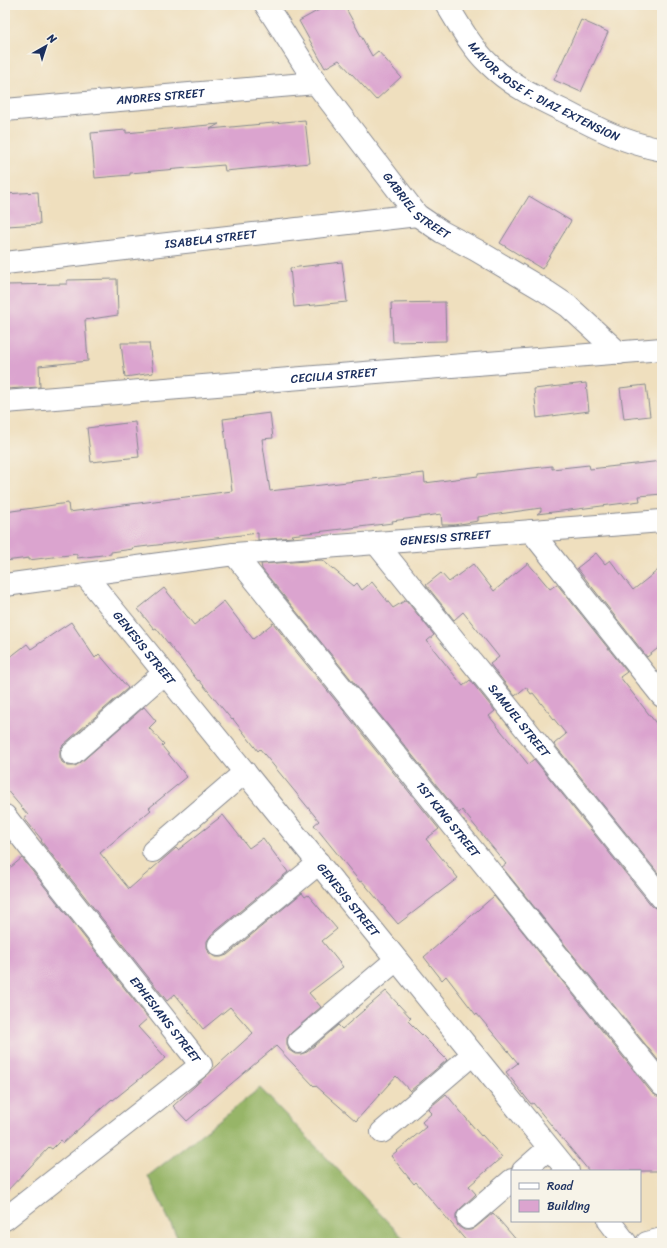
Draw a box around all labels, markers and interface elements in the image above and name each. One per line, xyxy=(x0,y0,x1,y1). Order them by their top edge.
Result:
north arrow xyxy=(26,26,66,66)
text: N xyxy=(42,28,61,49)
street label: MAYOR JOSE F. DIAZ EXTENSION xyxy=(462,37,624,148)
street label: ANDRES STREET xyxy=(114,82,206,111)
street label: GABRIEL STREET xyxy=(377,167,455,246)
street label: ISABELA STREET xyxy=(163,223,259,255)
street label: CECILIA STREET xyxy=(290,361,379,390)
street label: GENESIS STREET xyxy=(399,523,492,552)
street label: GENESIS STREET xyxy=(107,606,182,691)
street label: SAMUEL STREET xyxy=(482,679,557,764)
street label: 1ST KING STREET xyxy=(410,776,486,863)
street label: GENESIS STREET xyxy=(311,858,386,942)
street label: EPHESIANS STREET xyxy=(124,971,207,1069)
legend xyxy=(511,1170,641,1222)
text: Road xyxy=(547,1175,574,1197)
text: Building xyxy=(547,1195,590,1217)

